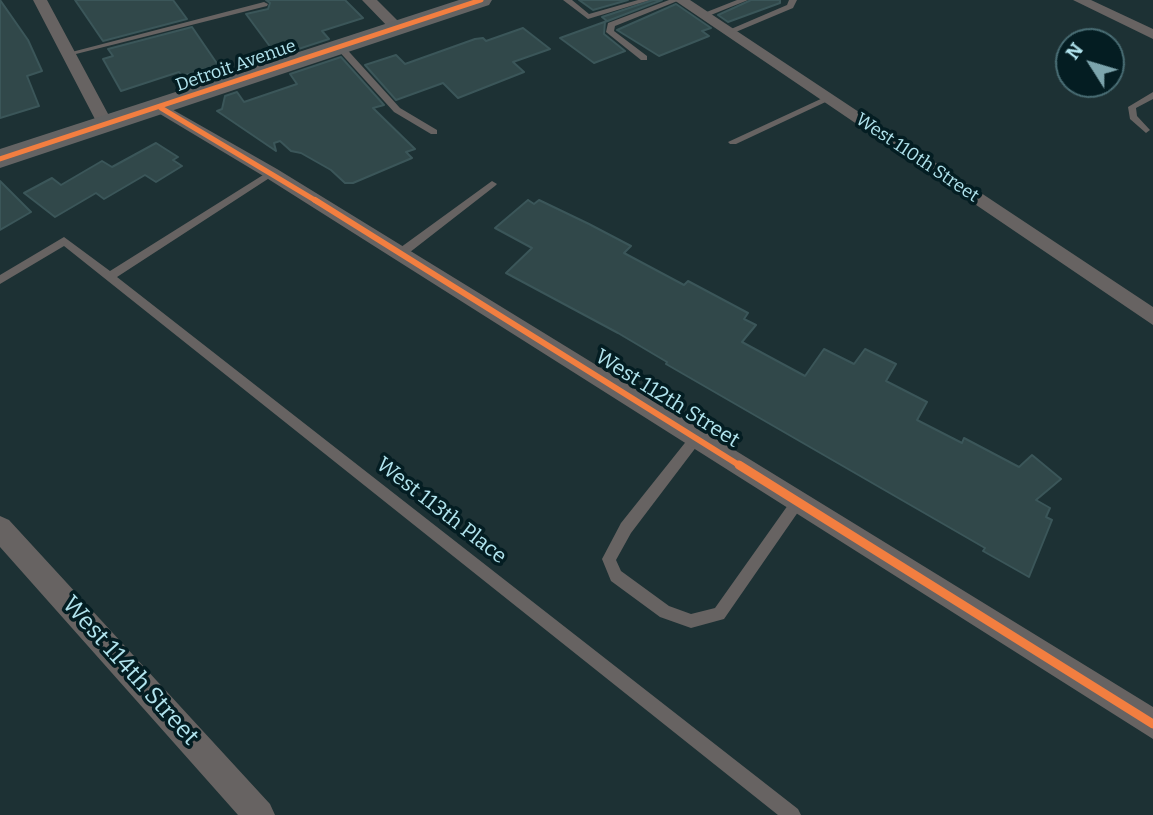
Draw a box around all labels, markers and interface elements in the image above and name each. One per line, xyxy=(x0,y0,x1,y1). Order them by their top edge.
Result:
north arrow xyxy=(1055,28,1125,98)
street label: Detroit Avenue xyxy=(173,35,299,97)
text: N xyxy=(1061,38,1088,64)
street label: West 110th Street xyxy=(851,109,983,207)
street label: West 112th Street xyxy=(590,344,744,454)
street label: West 113th Place xyxy=(371,452,511,570)
street label: West 114th Street xyxy=(56,591,204,751)

